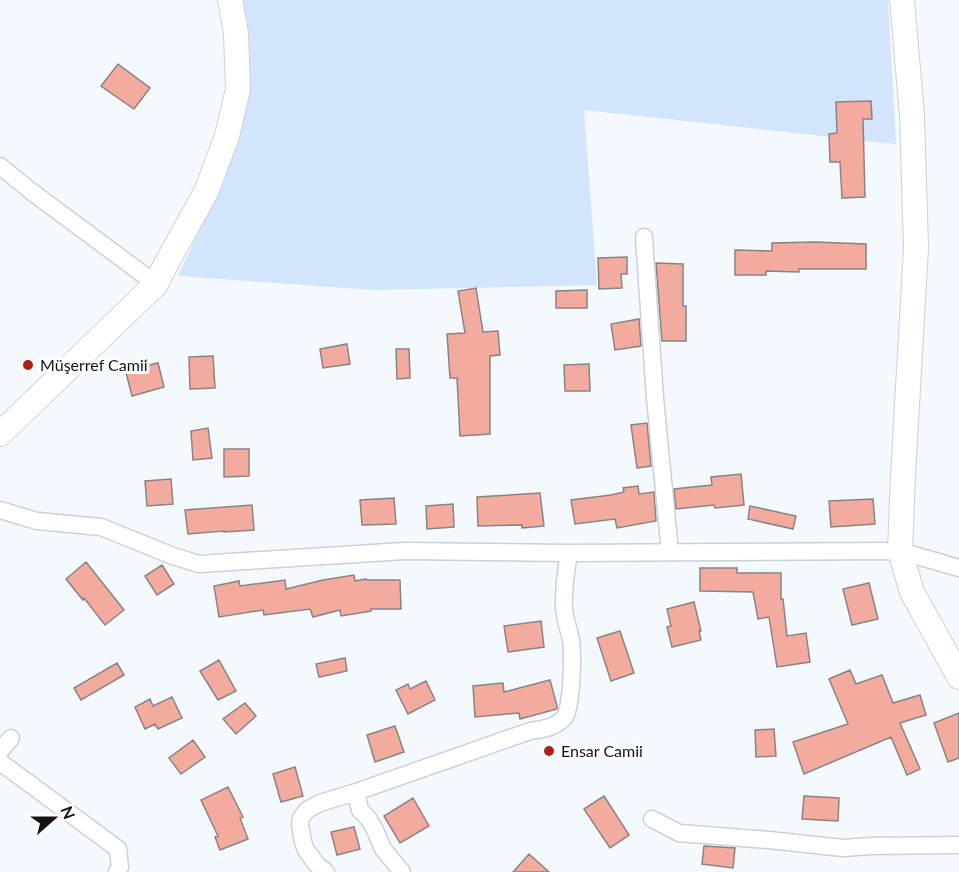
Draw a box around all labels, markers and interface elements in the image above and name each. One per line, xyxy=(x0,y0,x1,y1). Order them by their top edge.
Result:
place label: Müşerref Camii xyxy=(40,355,148,374)
marker: Müşerref Camii xyxy=(21,358,35,372)
place label: Ensar Camii xyxy=(561,741,643,760)
marker: Ensar Camii xyxy=(542,744,556,758)
north arrow xyxy=(24,788,84,848)
text: N xyxy=(57,803,80,822)

